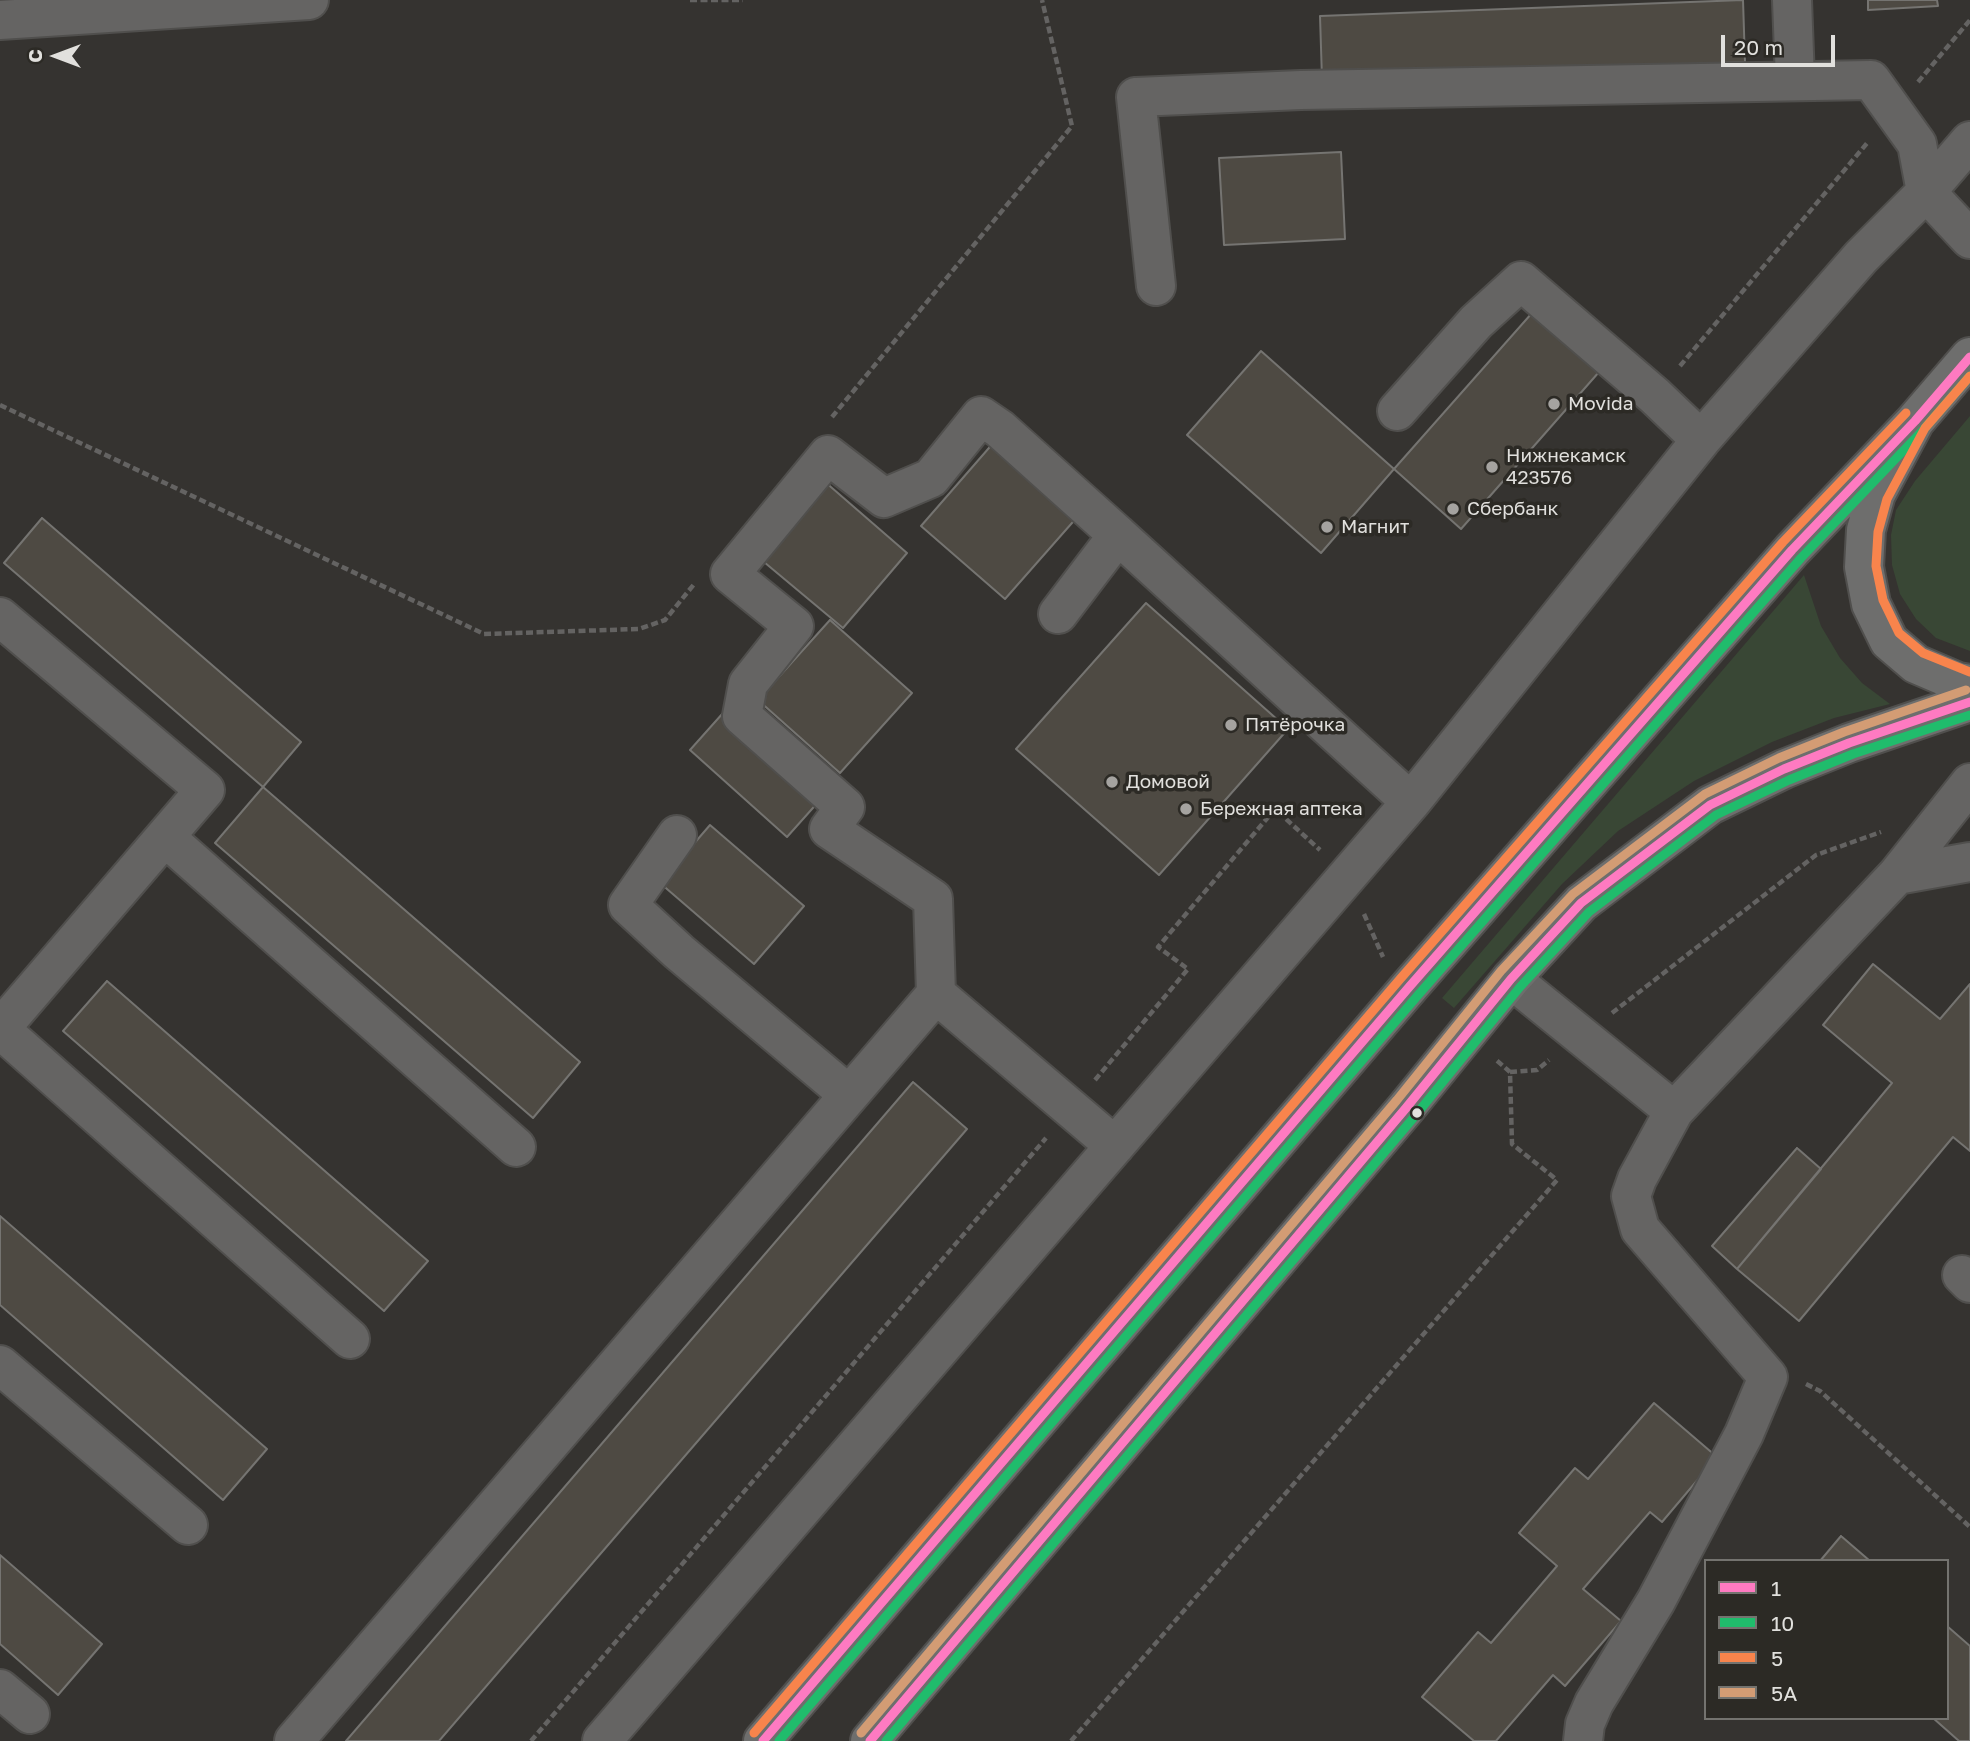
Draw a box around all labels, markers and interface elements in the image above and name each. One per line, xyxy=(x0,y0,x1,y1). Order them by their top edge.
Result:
north arrow xyxy=(21,21,91,91)
scale bar xyxy=(1725,21,1839,65)
text: 20 m xyxy=(1734,34,1783,60)
text: С xyxy=(23,49,46,63)
place label: Movida xyxy=(1568,393,1634,415)
marker: Movida xyxy=(1546,396,1562,412)
place label: Нижнекамск 423576 xyxy=(1506,445,1626,489)
marker: Нижнекамск 423576 xyxy=(1484,459,1500,475)
place label: Сбербанк xyxy=(1467,498,1558,520)
marker: Сбербанк xyxy=(1445,501,1461,517)
place label: Магнит xyxy=(1341,516,1409,538)
marker: Магнит xyxy=(1319,519,1335,535)
place label: Пятёрочка xyxy=(1245,714,1345,736)
marker: Пятёрочка xyxy=(1223,717,1239,733)
place label: Домовой xyxy=(1126,771,1210,793)
marker: Домовой xyxy=(1104,774,1120,790)
place label: Бережная аптека xyxy=(1200,798,1363,820)
marker: Бережная аптека xyxy=(1178,801,1194,817)
unlabelled marker xyxy=(1410,1106,1424,1120)
legend xyxy=(1704,1559,1949,1720)
text: 1 xyxy=(1771,1575,1781,1601)
text: 10 xyxy=(1771,1610,1794,1636)
text: 5 xyxy=(1771,1645,1783,1671)
text: 5А xyxy=(1771,1680,1797,1706)

